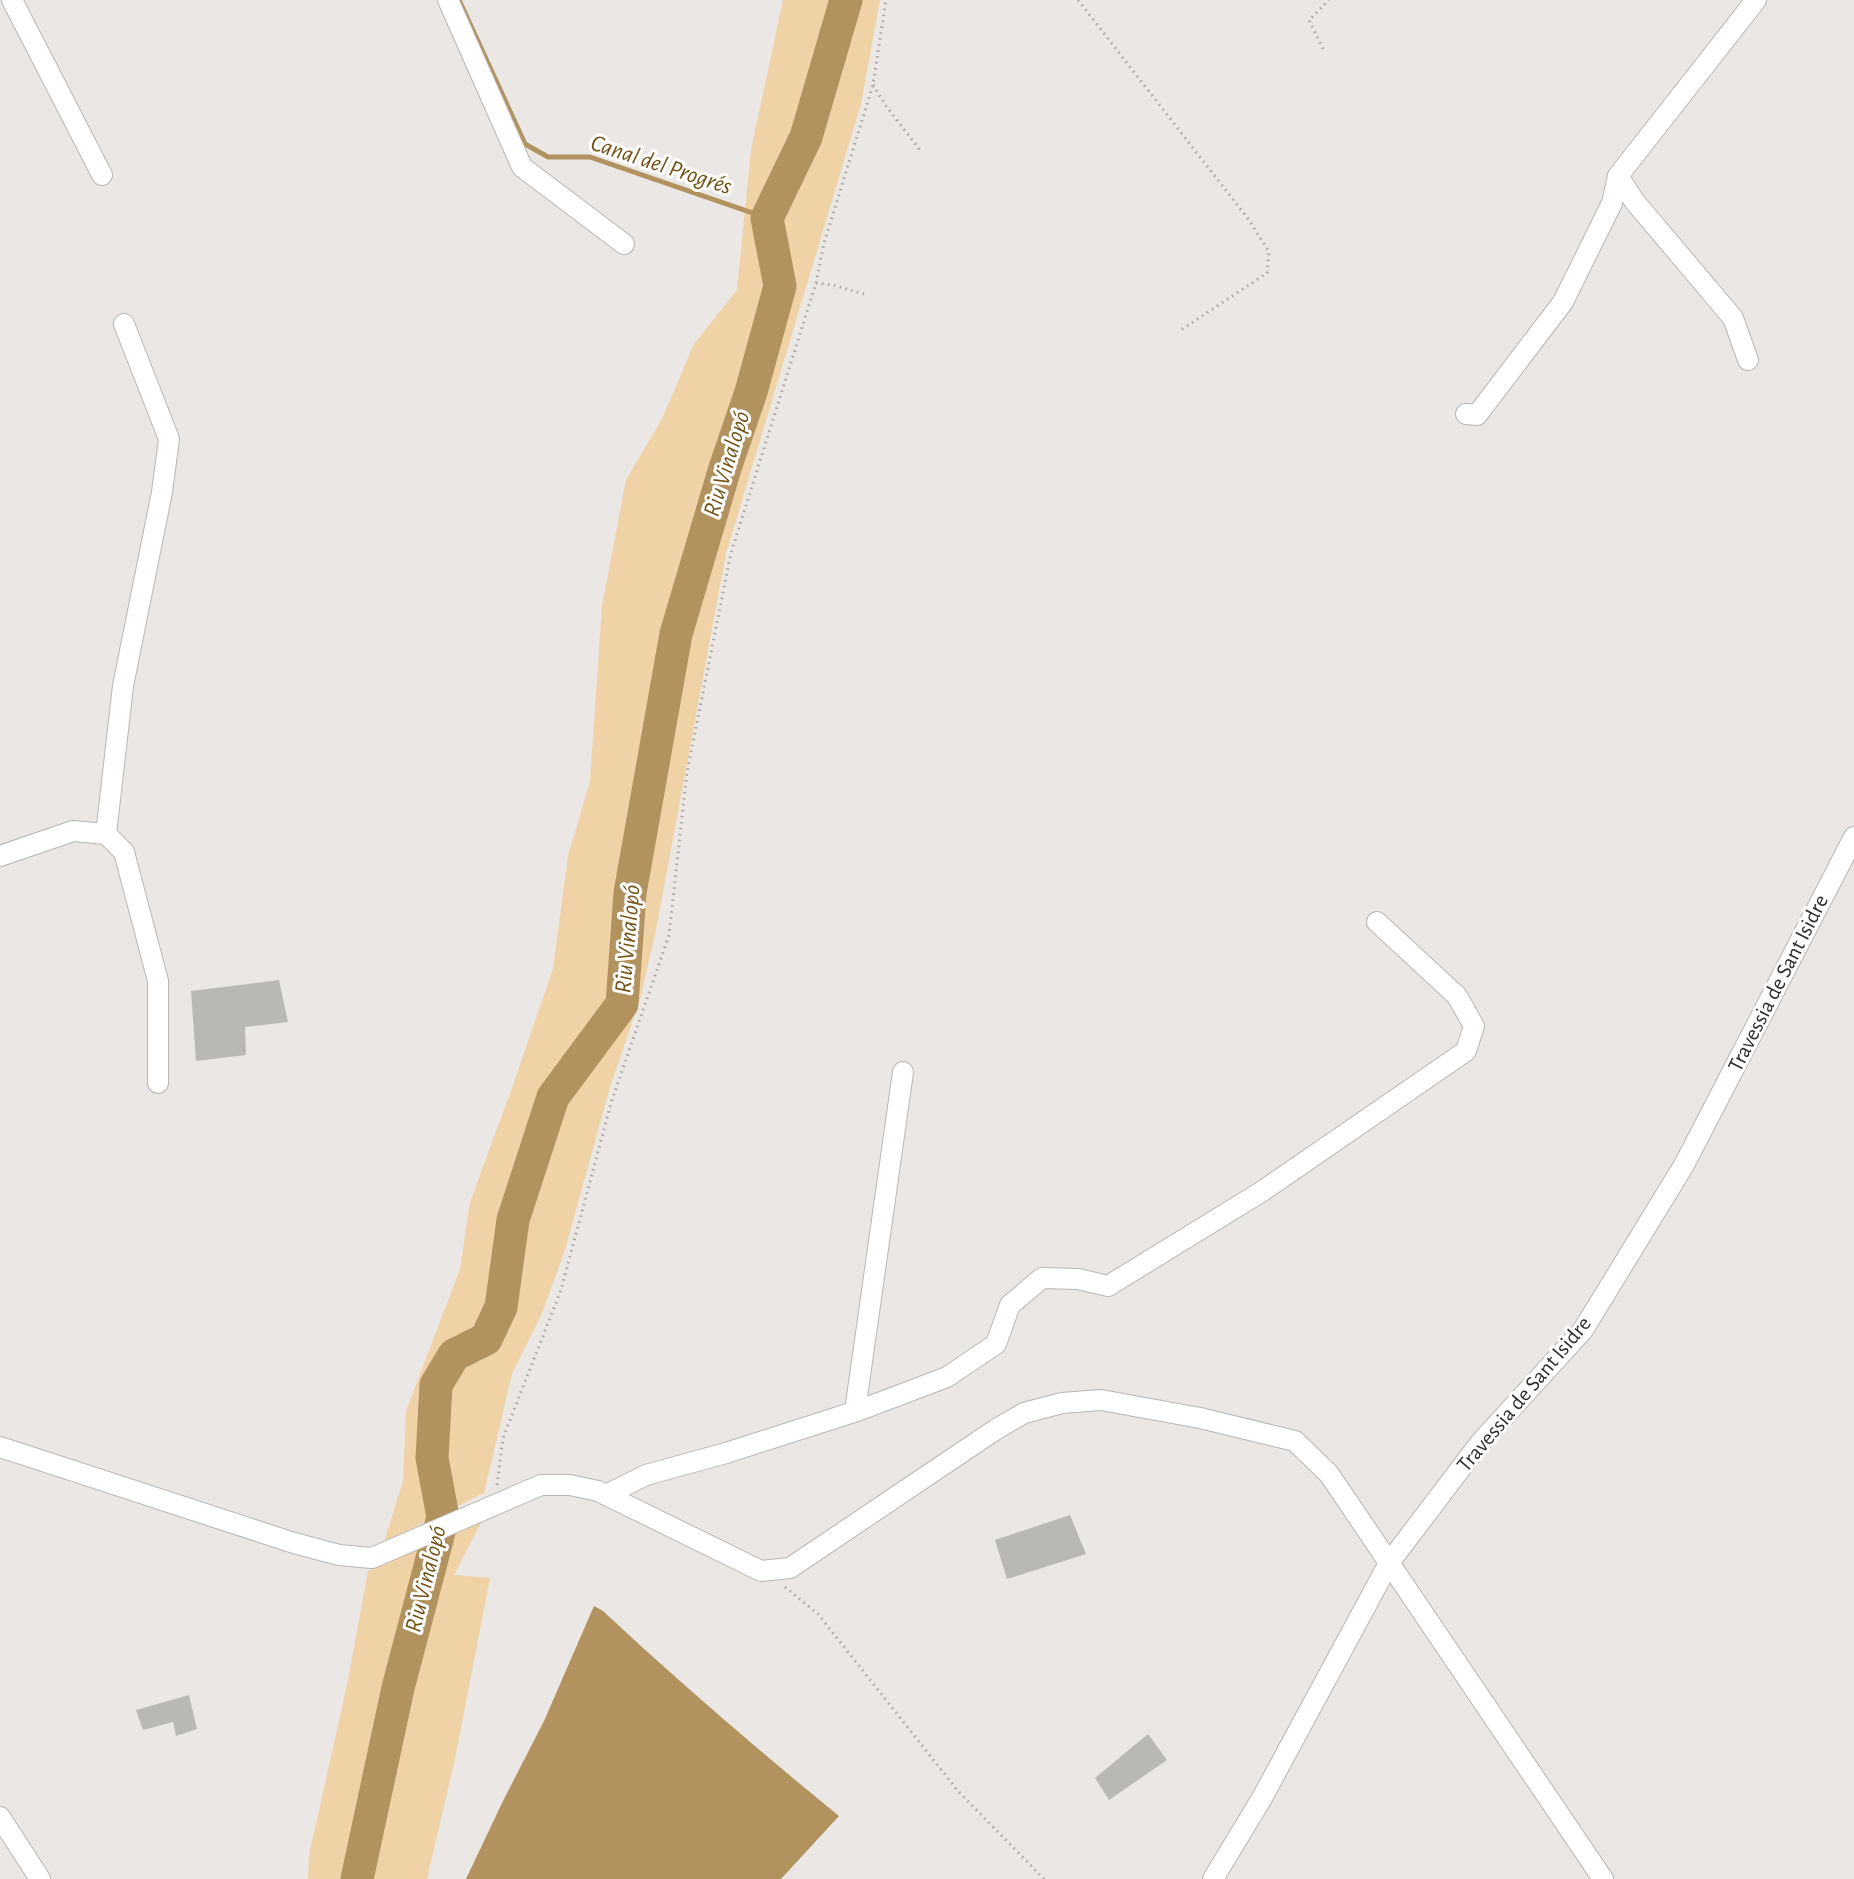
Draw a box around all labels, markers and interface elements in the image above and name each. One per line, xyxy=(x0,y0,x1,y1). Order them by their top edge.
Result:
water label: Canal del Progrés xyxy=(588,131,735,199)
water label: Riu Vinalopó xyxy=(700,408,754,519)
water label: Riu Vinalopó xyxy=(611,884,645,994)
street label: Travessia de Sant Isidre xyxy=(1724,891,1832,1075)
street label: Travessia de Sant Isidre xyxy=(1453,1312,1595,1476)
water label: Riu Vinalopó xyxy=(401,1523,451,1635)

